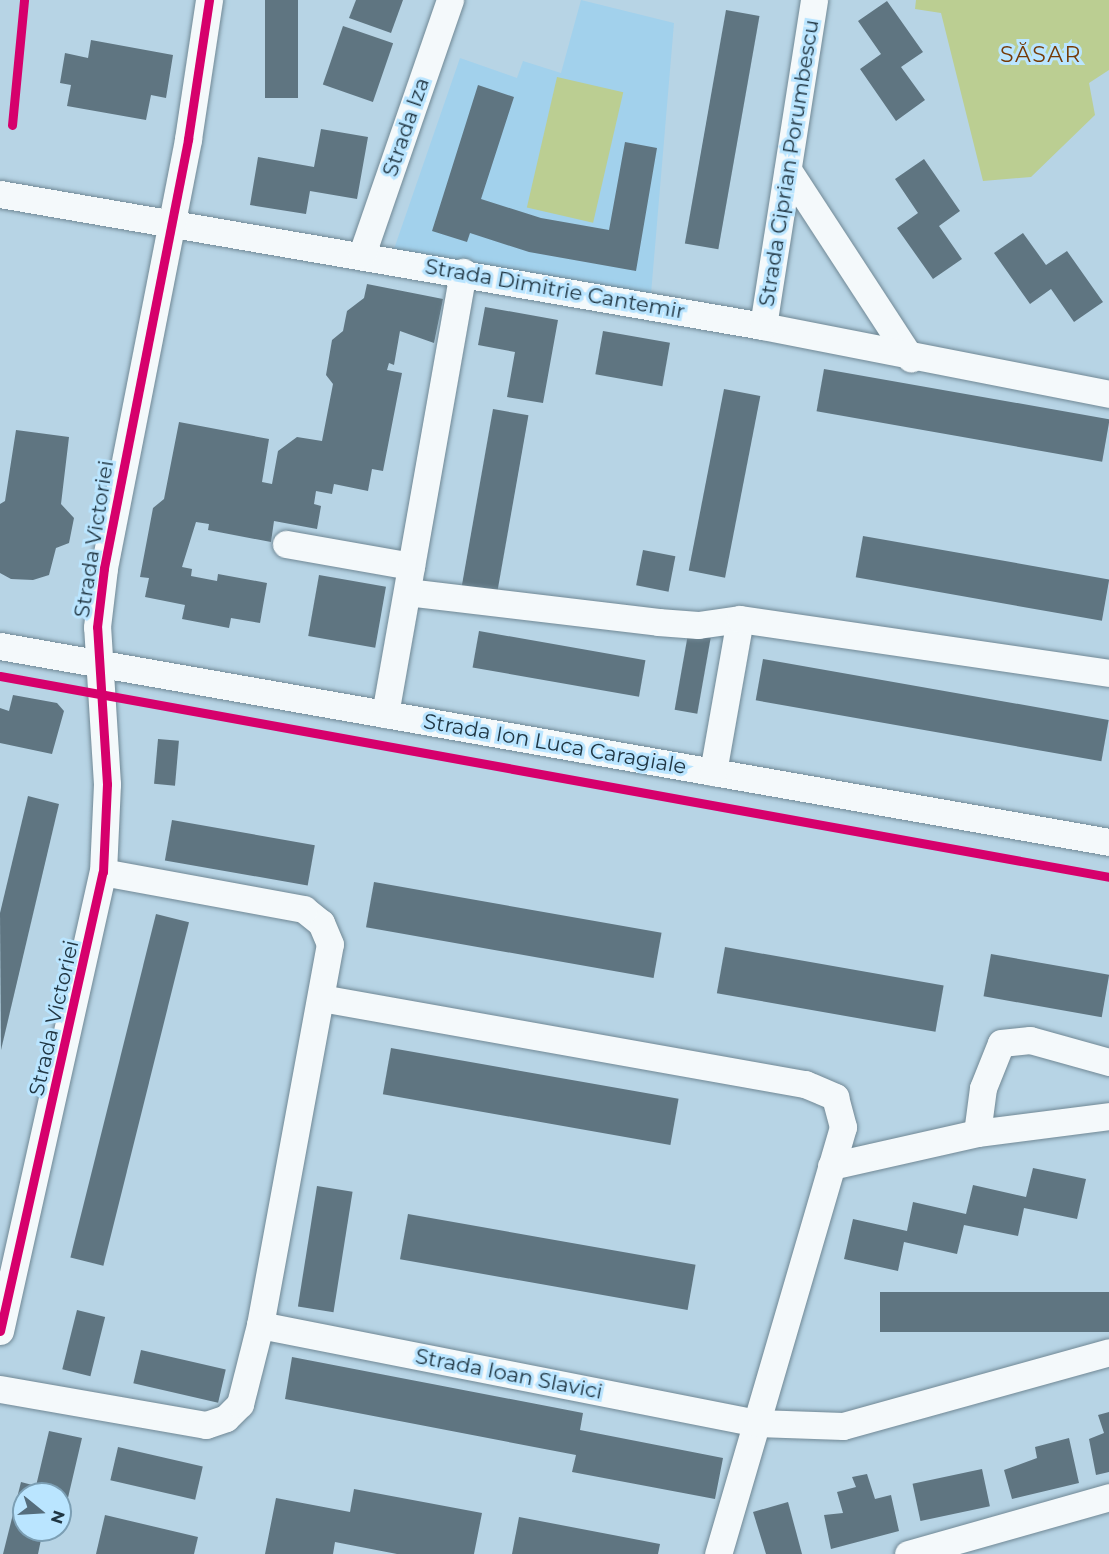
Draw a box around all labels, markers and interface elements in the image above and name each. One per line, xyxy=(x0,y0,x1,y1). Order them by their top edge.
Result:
street label: Strada Ciprian Porumbescu xyxy=(754,18,824,308)
district label: SĂSAR xyxy=(1000,42,1082,68)
street label: Strada Iza xyxy=(377,74,435,180)
street label: Strada Dimitrie Cantemir xyxy=(423,254,687,324)
street label: Strada Victoriei xyxy=(69,459,119,619)
street label: Strada Ion Luca Caragiale xyxy=(422,708,688,780)
street label: Strada Victoriei xyxy=(24,938,84,1098)
street label: Strada Ioan Slavici xyxy=(413,1343,605,1405)
north arrow xyxy=(12,1482,72,1542)
text: N xyxy=(47,1508,69,1526)

